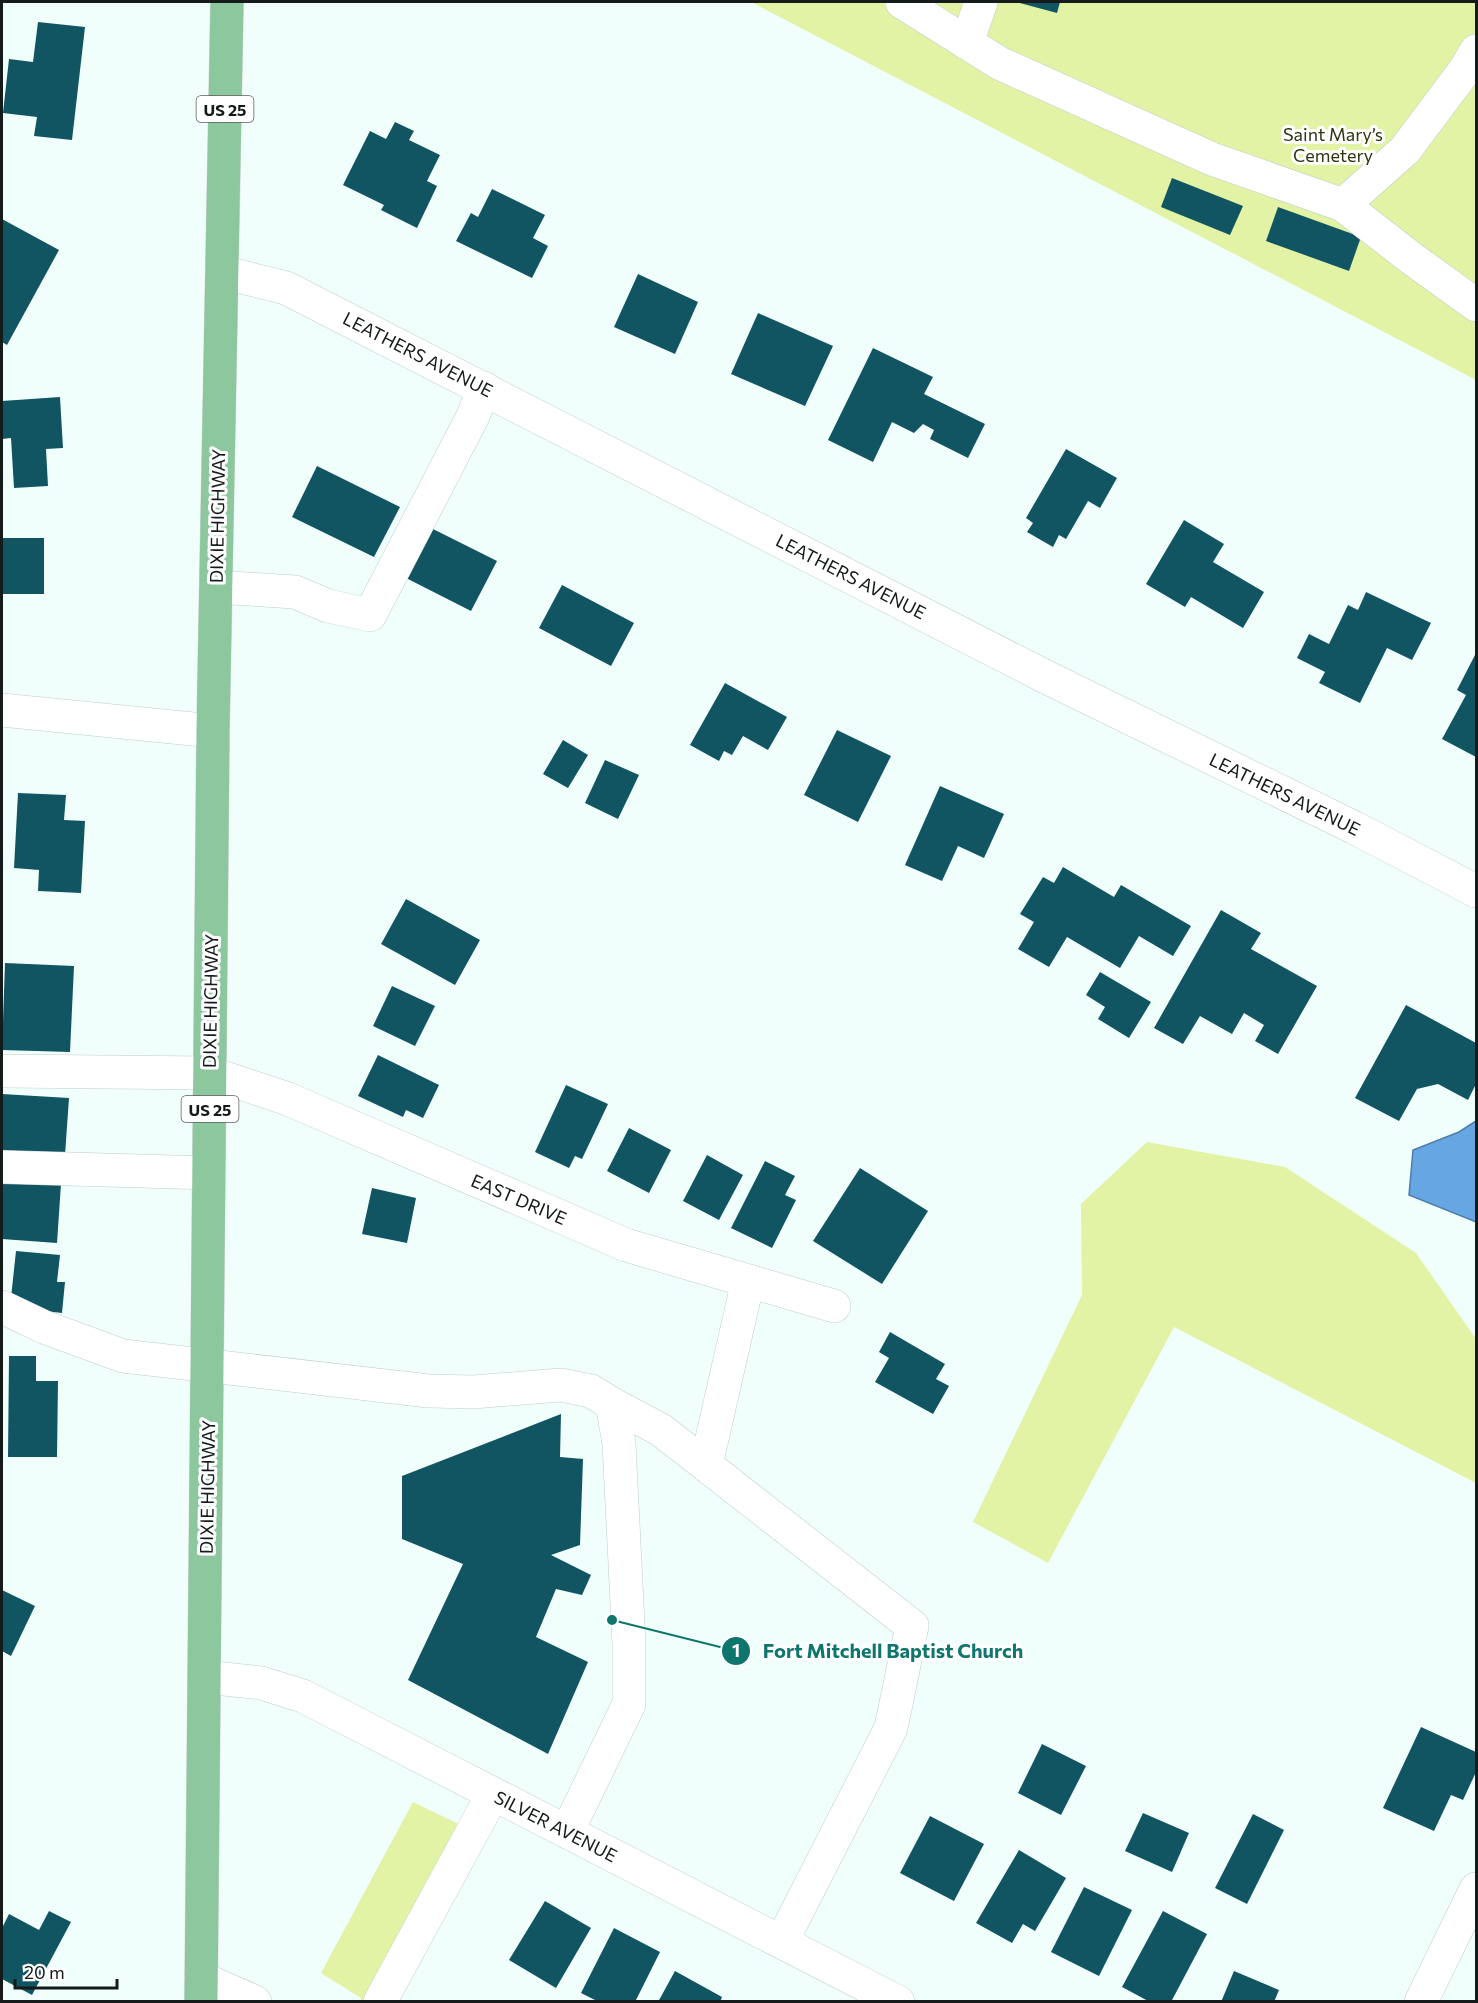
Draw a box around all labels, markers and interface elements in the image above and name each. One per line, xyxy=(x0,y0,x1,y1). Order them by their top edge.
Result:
road number: US 25 xyxy=(196,96,254,122)
park label: Saint Mary’s Cemetery xyxy=(1283,123,1383,166)
street label: LEATHERS AVENUE xyxy=(339,307,497,401)
street label: DIXIE HIGHWAY xyxy=(205,448,229,583)
street label: LEATHERS AVENUE xyxy=(772,529,930,623)
street label: LEATHERS AVENUE xyxy=(1206,748,1364,840)
street label: DIXIE HIGHWAY xyxy=(198,933,222,1068)
road number: US 25 xyxy=(182,1096,238,1122)
street label: EAST DRIVE xyxy=(468,1169,570,1229)
street label: DIXIE HIGHWAY xyxy=(195,1419,219,1554)
callout: Fort Mitchell Baptist Church xyxy=(721,1632,1035,1670)
text: Fort Mitchell Baptist Church xyxy=(763,1638,1023,1662)
text: 1 xyxy=(732,1639,740,1661)
street label: SILVER AVENUE xyxy=(491,1786,621,1866)
scale bar xyxy=(15,1952,117,1990)
text: 20 m xyxy=(24,1961,65,1983)

